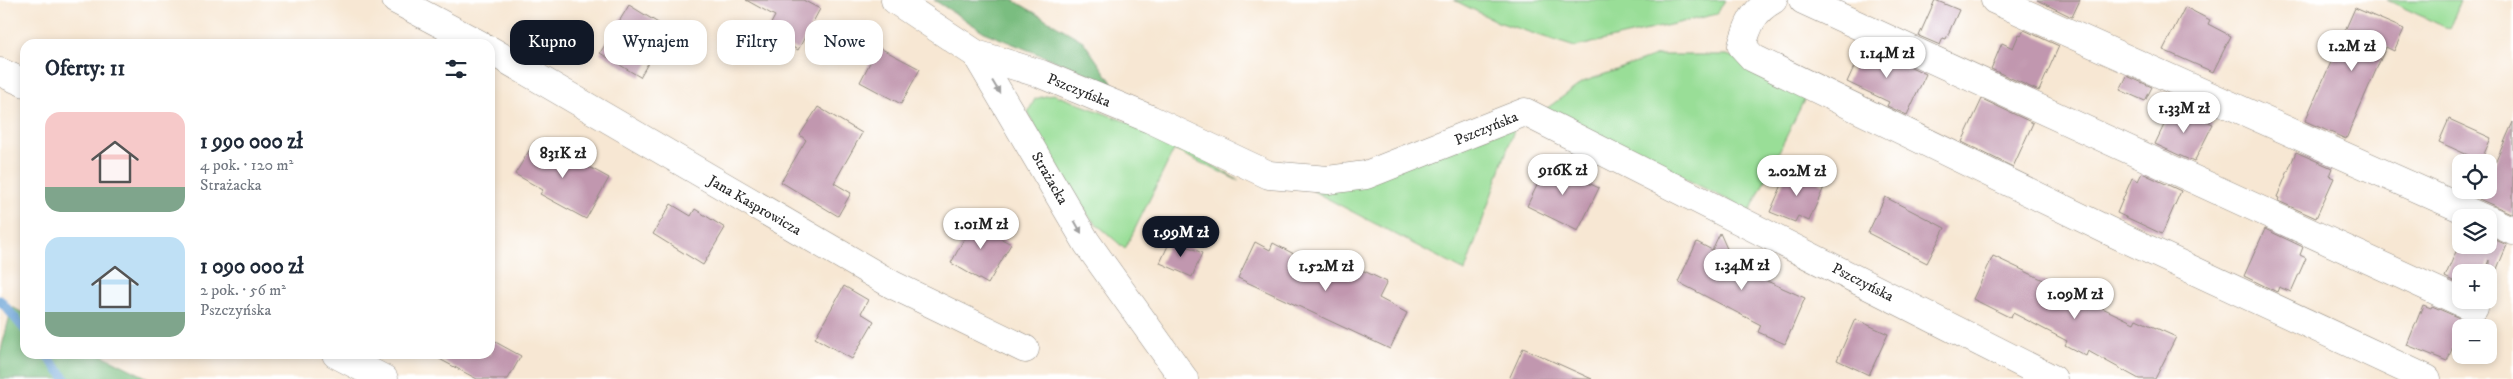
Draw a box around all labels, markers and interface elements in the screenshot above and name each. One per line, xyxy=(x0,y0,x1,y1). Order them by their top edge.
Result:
chip: Kupno xyxy=(510,20,594,65)
chip: Wynajem xyxy=(604,20,707,65)
chip: Filtry xyxy=(717,20,795,65)
chip: Nowe xyxy=(805,20,883,65)
pin: 1.2M zł xyxy=(2306,30,2398,72)
pin: 1.14M zł xyxy=(1835,36,1939,79)
text: 1.2M zł xyxy=(2328,36,2376,56)
text: 1.14M zł xyxy=(1860,43,1914,63)
icon: filters xyxy=(442,55,470,83)
text: Oferty: 11 xyxy=(45,56,125,82)
street label: Pszczyńska xyxy=(1044,69,1114,112)
one-way arrow xyxy=(992,80,1001,93)
pin: 1.33M zł xyxy=(2132,92,2236,134)
text: 1.33M zł xyxy=(2158,98,2210,118)
street label: Pszczyńska xyxy=(1452,107,1521,150)
text: 1 990 000 zł xyxy=(200,129,303,155)
icon: home xyxy=(85,132,145,192)
pin: 831K zł xyxy=(517,136,609,179)
text: 831K zł xyxy=(540,143,586,163)
street label: Strażacka xyxy=(1027,148,1073,209)
pin: 916K zł xyxy=(1517,154,1609,196)
pin: 2.02M zł xyxy=(1745,154,1849,197)
map controls xyxy=(2452,154,2497,364)
button: locate xyxy=(2452,154,2497,199)
text: 4 pok. · 120 m² xyxy=(200,155,293,175)
text: 916K zł xyxy=(1539,160,1587,180)
text: 2.02M zł xyxy=(1768,161,1826,181)
street label: Jana Kasprowicza xyxy=(703,170,805,240)
text: Strażacka xyxy=(200,175,262,195)
pin: 1.01M zł xyxy=(929,208,1033,250)
button: layers xyxy=(2452,209,2497,254)
text: 1.01M zł xyxy=(954,214,1008,234)
pin: 1.99M zł xyxy=(1129,216,1233,258)
one-way arrow xyxy=(1074,220,1082,234)
text: 1.99M zł xyxy=(1153,222,1209,242)
pin: 1.34M zł xyxy=(1690,248,1794,291)
pin: 1.52M zł xyxy=(1274,250,1378,292)
text: 1 090 000 zł xyxy=(200,254,304,280)
text: 1.34M zł xyxy=(1715,255,1769,275)
text: 1.52M zł xyxy=(1298,256,1354,276)
icon: home xyxy=(85,257,145,317)
street label: Pszczyńska xyxy=(1829,259,1897,306)
button: + xyxy=(2452,264,2497,309)
pin: 1.09M zł xyxy=(2023,278,2127,320)
text: 2 pok. · 56 m² xyxy=(200,280,286,300)
text: 1.09M zł xyxy=(2047,284,2103,304)
text: Pszczyńska xyxy=(200,300,271,320)
button: − xyxy=(2452,319,2497,364)

